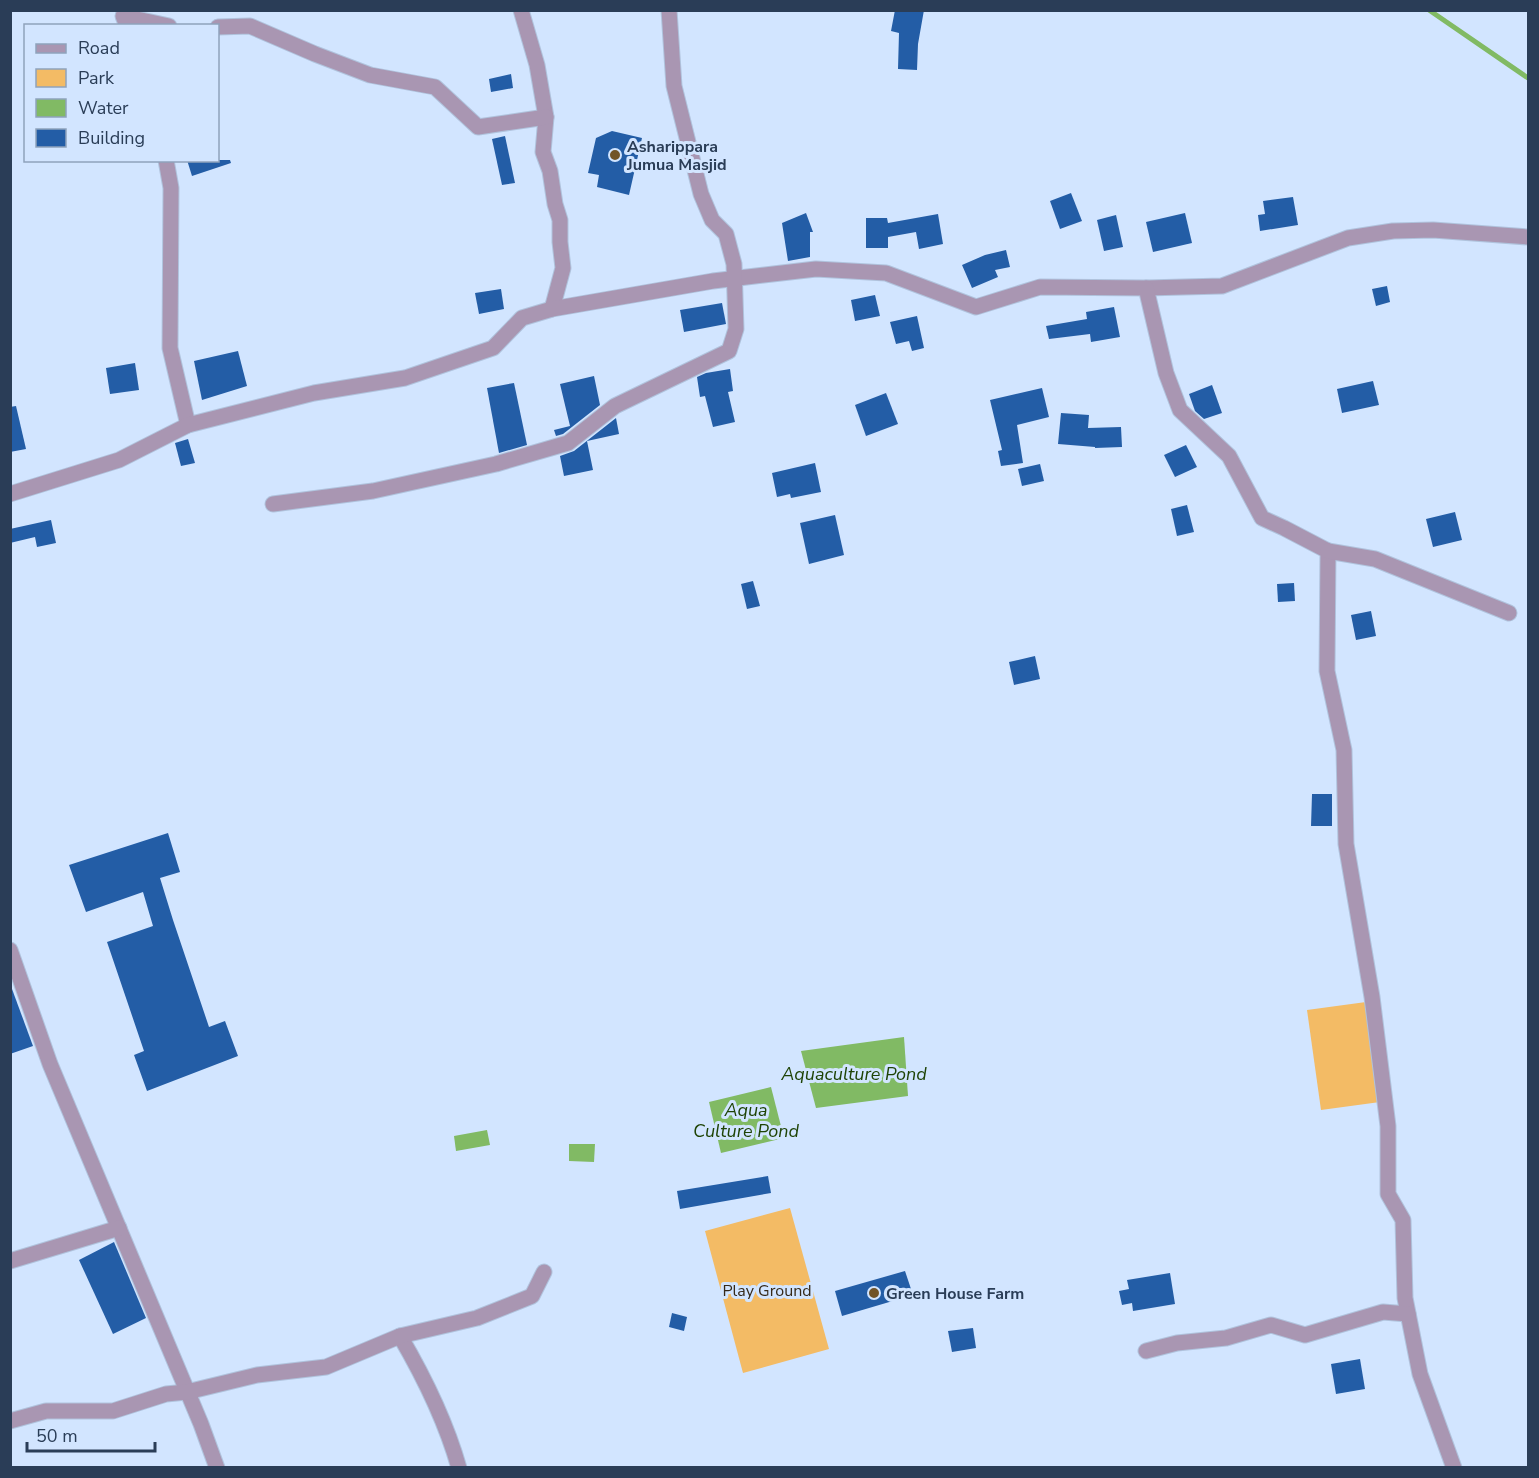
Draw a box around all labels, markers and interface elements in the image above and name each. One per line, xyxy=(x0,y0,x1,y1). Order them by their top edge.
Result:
legend xyxy=(24,24,219,162)
text: Road xyxy=(78,36,120,60)
text: Park xyxy=(78,66,115,90)
text: Water xyxy=(78,96,129,120)
text: Building xyxy=(78,126,145,150)
place label: Asharippara Jumua Masjid xyxy=(626,136,727,176)
marker: Asharippara Jumua Masjid xyxy=(608,148,622,162)
water label: Aquaculture Pond xyxy=(780,1062,927,1086)
water label: Aqua Culture Pond xyxy=(693,1098,799,1143)
park label: Play Ground xyxy=(722,1280,812,1302)
place label: Green House Farm xyxy=(886,1283,1024,1305)
marker: Green House Farm xyxy=(867,1286,881,1300)
scale bar xyxy=(27,1415,154,1453)
text: 50 m xyxy=(36,1424,78,1448)

